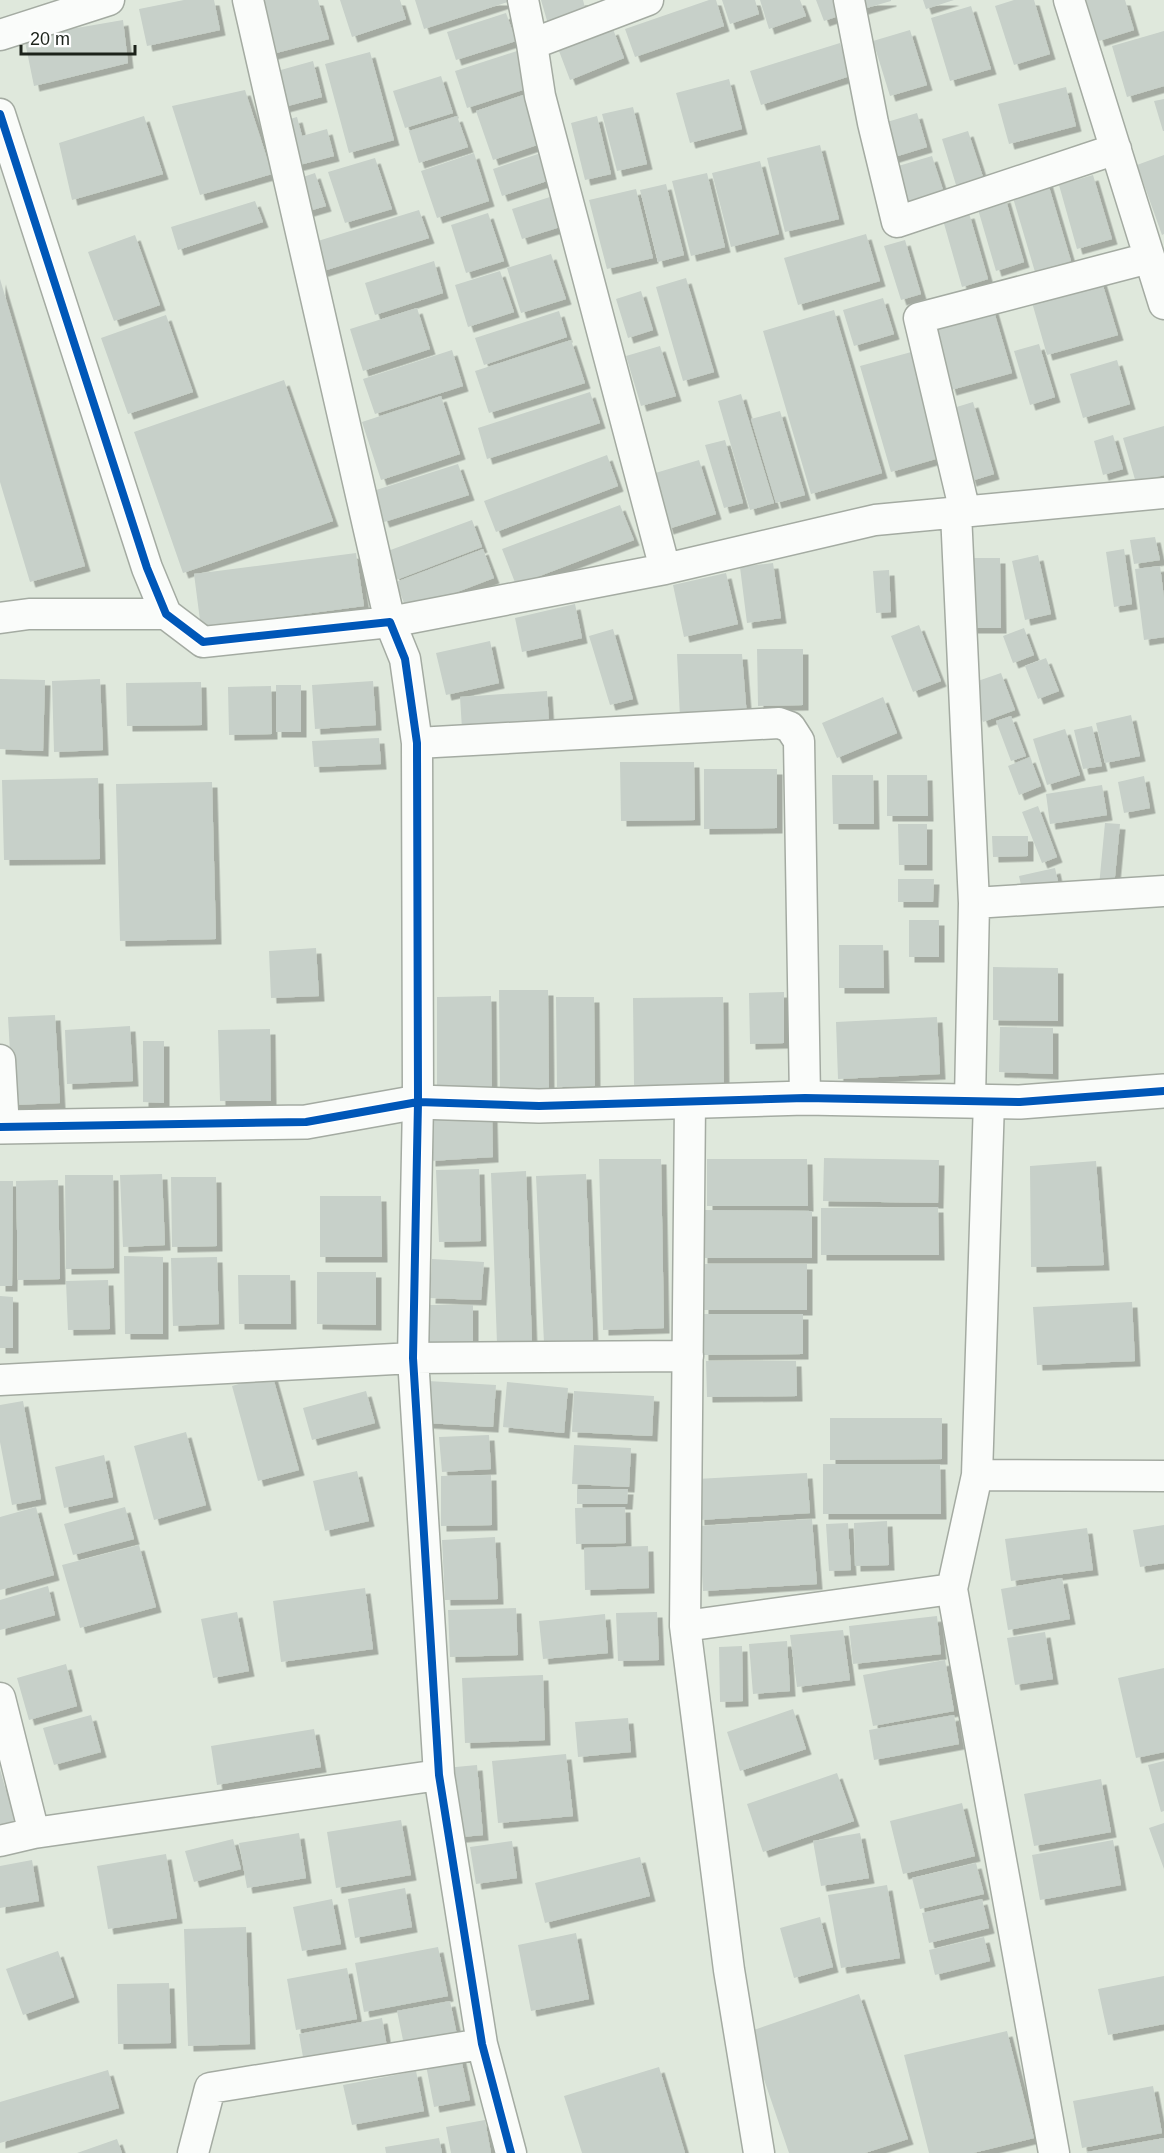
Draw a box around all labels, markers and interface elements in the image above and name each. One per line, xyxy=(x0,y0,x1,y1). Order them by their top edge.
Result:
scale bar xyxy=(21,18,135,56)
text: 20 m xyxy=(30,29,70,49)

